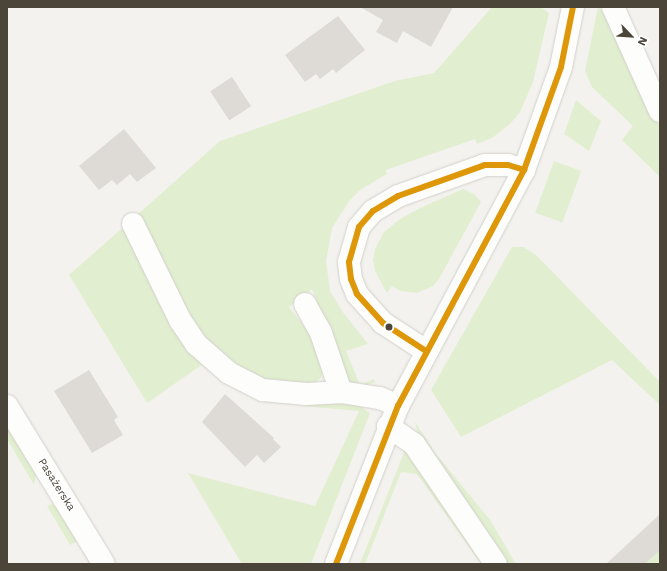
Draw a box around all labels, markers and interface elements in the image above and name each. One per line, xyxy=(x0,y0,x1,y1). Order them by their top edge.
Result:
north arrow xyxy=(611,16,651,56)
text: N xyxy=(635,35,650,48)
unlabelled marker xyxy=(384,322,394,332)
street label: Pasażerska xyxy=(35,456,77,514)

